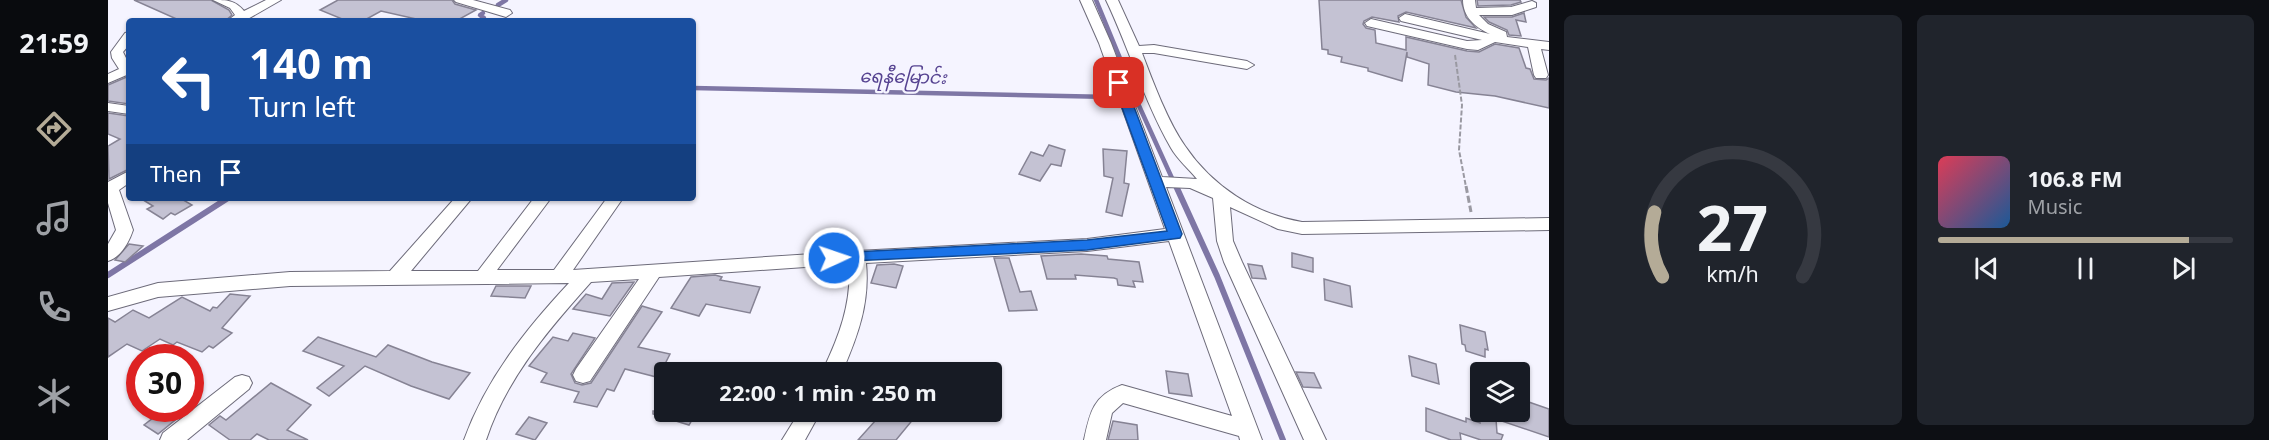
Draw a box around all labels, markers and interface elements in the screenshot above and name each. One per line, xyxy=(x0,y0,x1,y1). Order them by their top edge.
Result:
text: 21:59 xyxy=(19,24,89,61)
text: 140 m xyxy=(249,34,373,91)
icon: left xyxy=(150,42,228,120)
pin xyxy=(1093,57,1144,108)
water label: ရေနီမြောင်း xyxy=(859,63,949,93)
icon: arrive xyxy=(1102,66,1135,99)
text: Turn left xyxy=(249,88,355,125)
icon: directions xyxy=(33,108,75,150)
icon: arrive xyxy=(214,156,247,189)
text: Then xyxy=(150,158,202,188)
text: 106.8 FM xyxy=(2028,163,2123,193)
text: 27 xyxy=(1697,184,1768,269)
text: Music xyxy=(2028,193,2082,220)
icon: music xyxy=(33,197,75,239)
position arrow xyxy=(802,226,866,290)
icon: previous xyxy=(1970,252,2003,285)
icon: pause xyxy=(2069,252,2102,285)
icon: next xyxy=(2167,252,2200,285)
text: km/h xyxy=(1706,259,1759,288)
icon: phone xyxy=(33,286,75,328)
speed limit sign: 30 xyxy=(126,344,204,422)
map controls xyxy=(1470,362,1530,422)
button: layers xyxy=(1470,362,1530,422)
icon: climate xyxy=(33,375,75,417)
text: 22:00 · 1 min · 250 m xyxy=(719,377,937,407)

